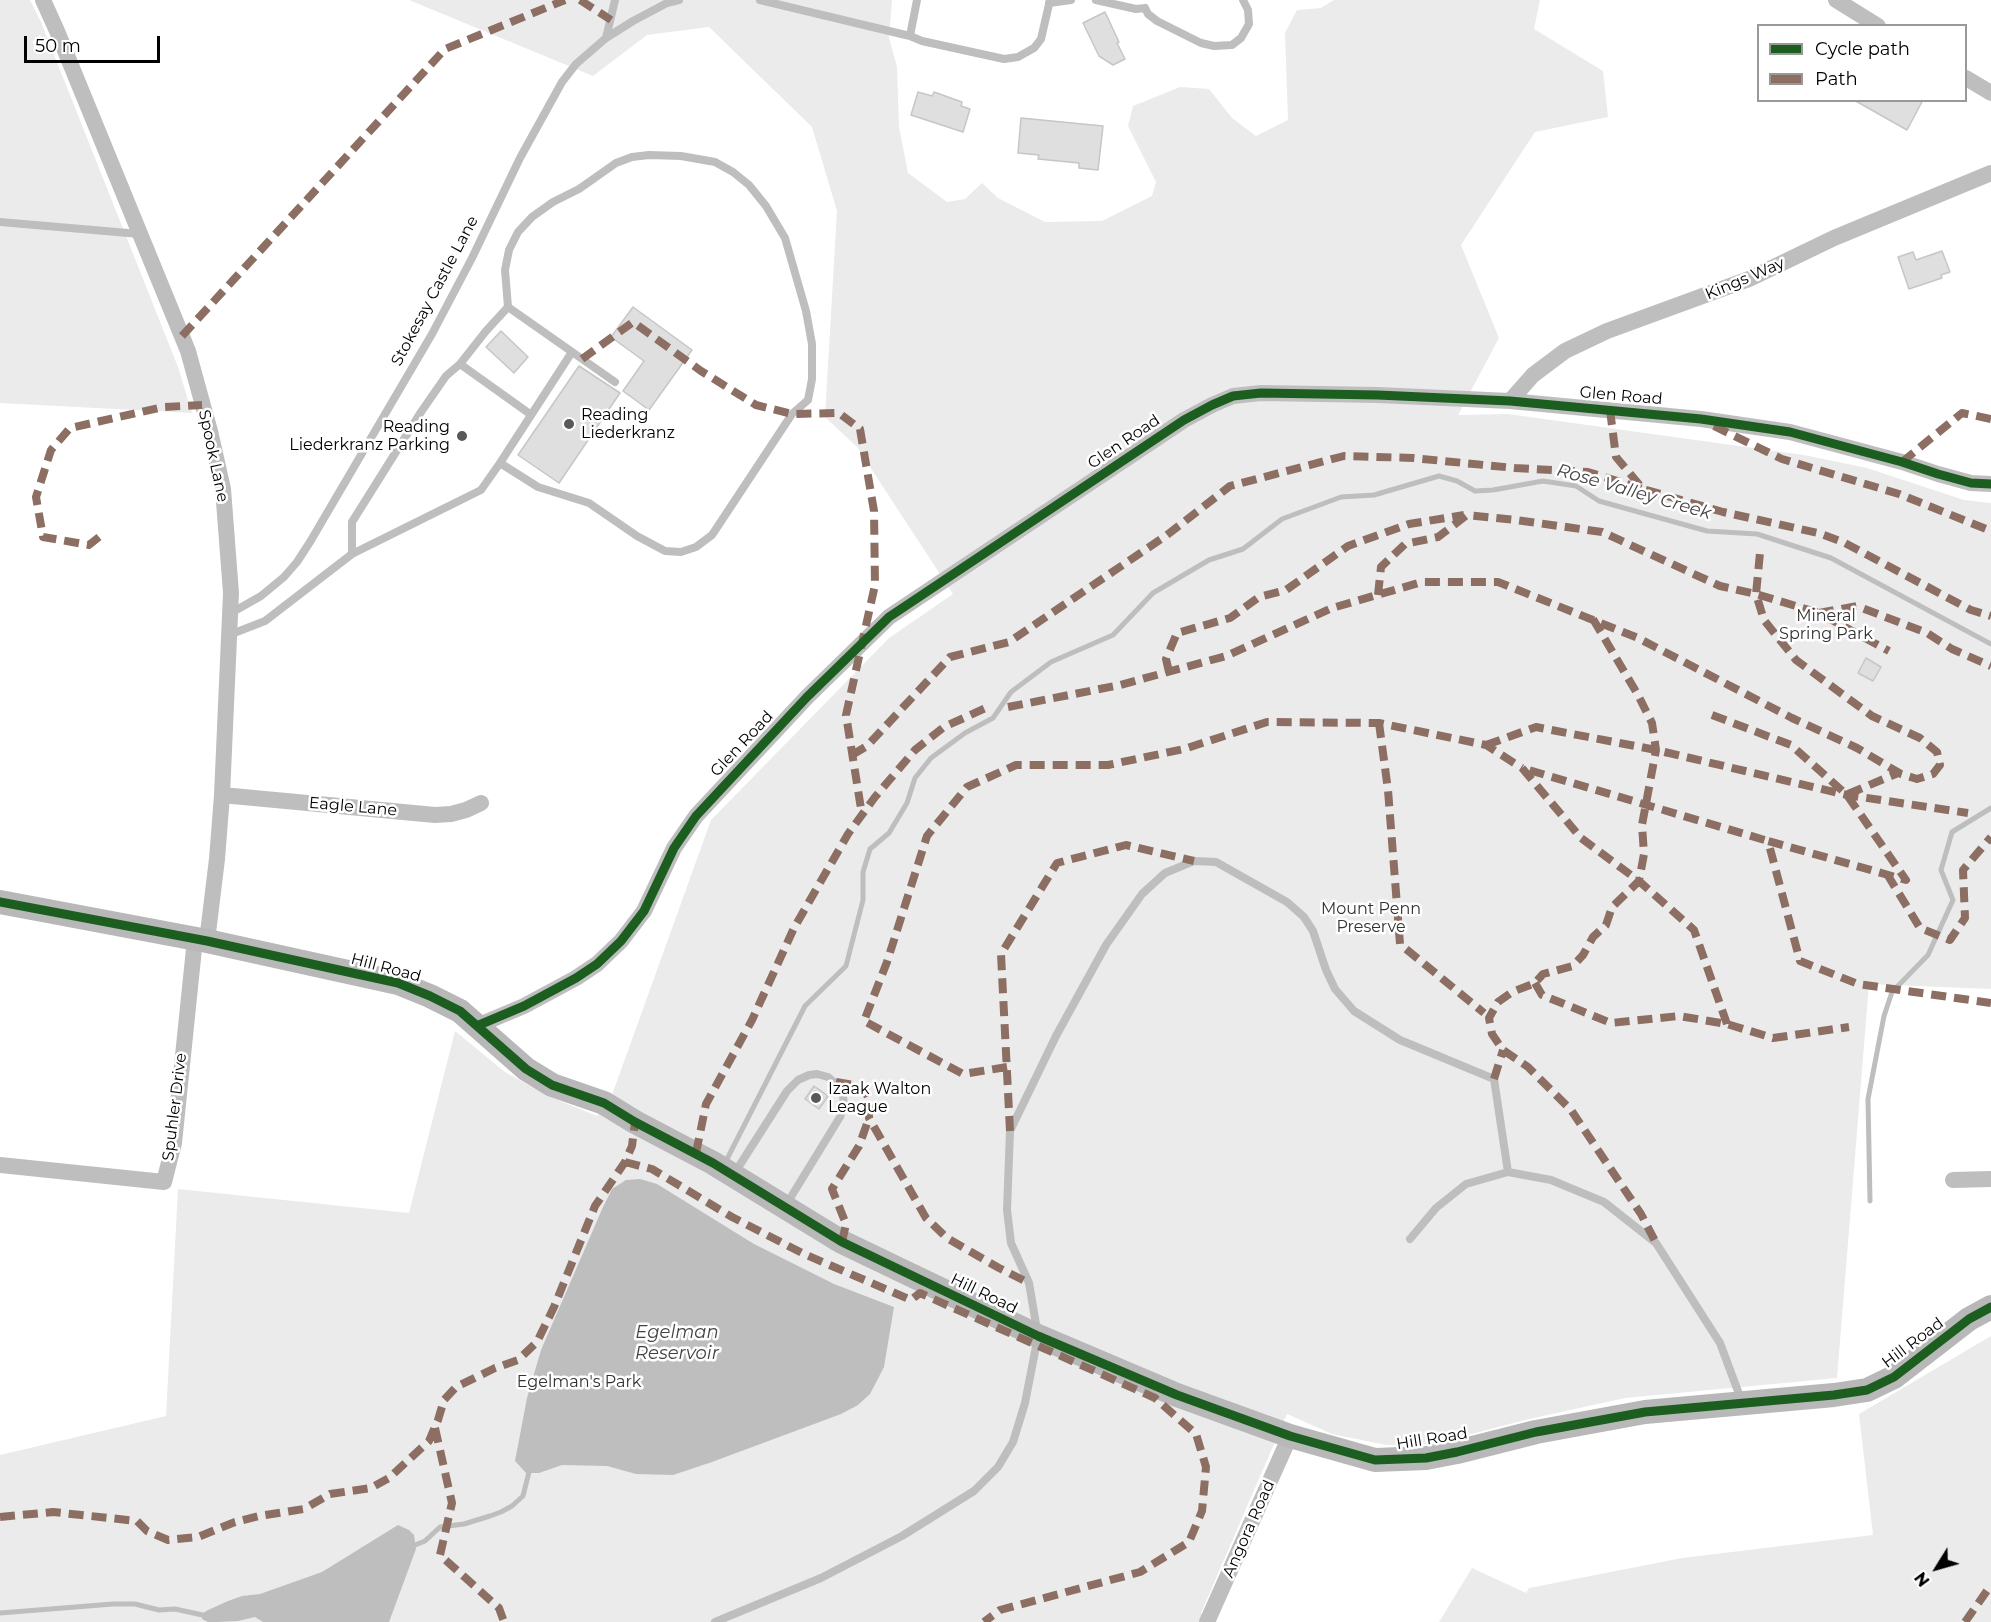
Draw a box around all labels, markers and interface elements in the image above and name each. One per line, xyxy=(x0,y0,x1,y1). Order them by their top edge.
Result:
scale bar xyxy=(27,24,164,62)
legend xyxy=(1757,24,1967,102)
text: 50 m xyxy=(35,35,81,57)
text: Cycle path xyxy=(1815,38,1910,60)
text: Path xyxy=(1815,68,1858,90)
street label: Stokesay Castle Lane xyxy=(387,213,483,369)
street label: Kings Way xyxy=(1703,254,1787,304)
street label: Glen Road xyxy=(1579,383,1663,409)
place label: Reading Liederkranz xyxy=(581,405,675,443)
street label: Spook Lane xyxy=(194,408,232,504)
street label: Glen Road xyxy=(1084,411,1164,473)
place label: Reading Liederkranz Parking xyxy=(289,417,450,455)
marker: Reading Liederkranz xyxy=(562,417,576,431)
marker: Reading Liederkranz Parking xyxy=(455,429,469,443)
water label: Rose Valley Creek xyxy=(1554,460,1714,524)
park label: Mineral Spring Park xyxy=(1779,606,1873,644)
street label: Glen Road xyxy=(707,707,777,781)
street label: Eagle Lane xyxy=(308,794,398,820)
park label: Mount Penn Preserve xyxy=(1321,899,1421,937)
street label: Hill Road xyxy=(349,949,423,987)
street label: Spuhler Drive xyxy=(159,1052,191,1162)
place label: Izaak Walton League xyxy=(828,1079,931,1117)
marker: Izaak Walton League xyxy=(809,1091,823,1105)
street label: Hill Road xyxy=(947,1270,1021,1318)
street label: Hill Road xyxy=(1878,1314,1948,1372)
water label: Egelman Reservoir xyxy=(635,1322,719,1364)
park label: Egelman's Park xyxy=(517,1372,641,1392)
street label: Hill Road xyxy=(1395,1424,1469,1454)
street label: Angora Road xyxy=(1219,1477,1279,1581)
north arrow xyxy=(1907,1538,1967,1598)
text: N xyxy=(1911,1568,1934,1590)

